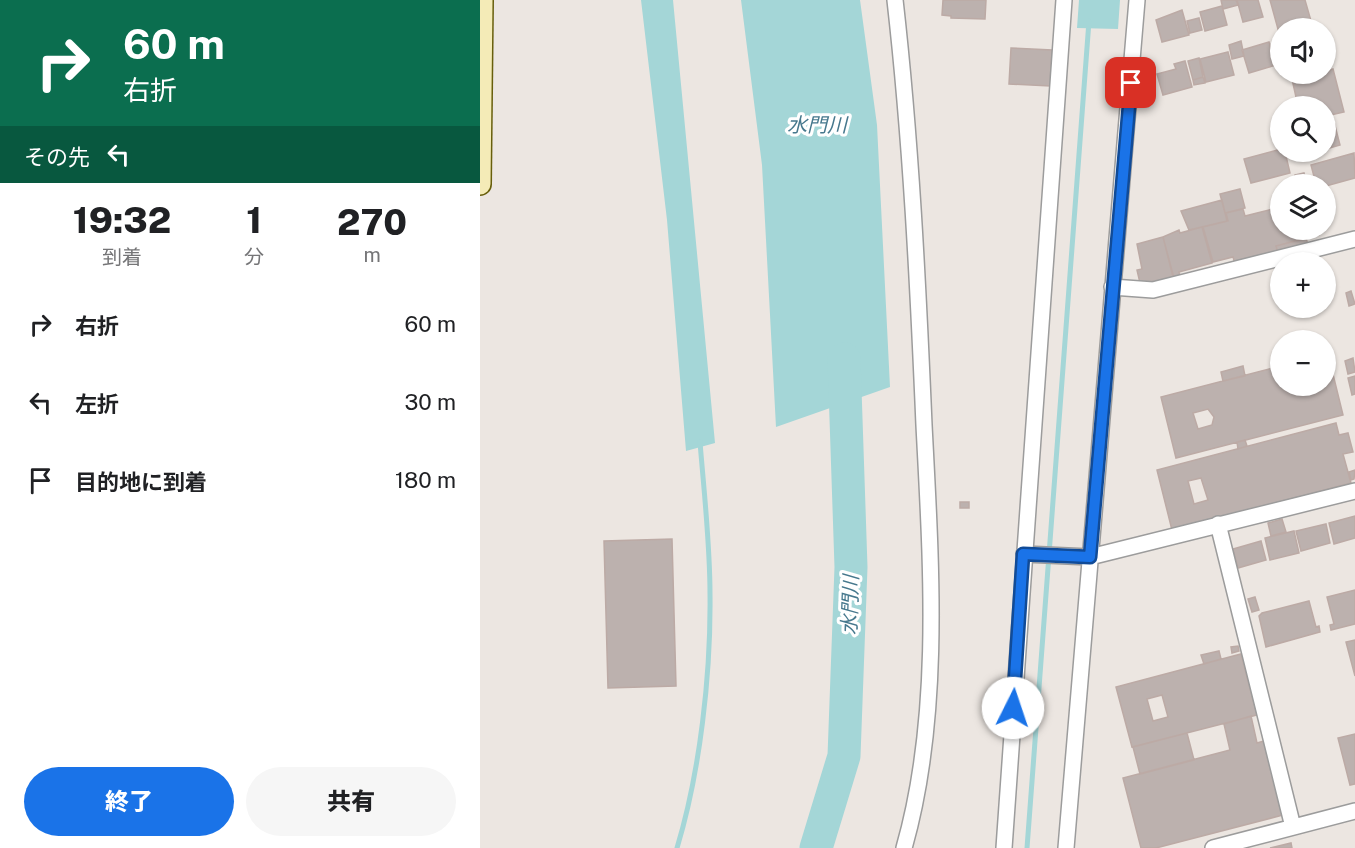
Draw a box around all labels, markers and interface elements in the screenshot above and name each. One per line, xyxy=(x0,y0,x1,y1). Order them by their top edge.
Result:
map controls xyxy=(1270,18,1336,396)
button: sound xyxy=(1270,18,1336,84)
text: 60 m xyxy=(123,19,225,68)
icon: right xyxy=(24,24,102,102)
pin xyxy=(1105,57,1156,108)
icon: arrive xyxy=(1114,66,1147,99)
text: 右折 xyxy=(123,74,177,106)
button: search xyxy=(1270,96,1336,162)
water label: 水門川 xyxy=(787,113,849,137)
icon: left xyxy=(102,138,135,171)
text: その先 xyxy=(24,144,90,170)
button: layers xyxy=(1270,174,1336,240)
text: 19:32 xyxy=(73,199,171,241)
text: 1 xyxy=(246,199,262,241)
text: 270 xyxy=(337,201,407,243)
text: m xyxy=(363,243,381,267)
text: 到着 xyxy=(102,245,142,269)
text: 分 xyxy=(244,245,264,269)
button: + xyxy=(1270,252,1336,318)
icon: right xyxy=(24,308,57,341)
text: 60 m xyxy=(405,311,456,337)
text: 右折 xyxy=(75,313,119,339)
button: − xyxy=(1270,330,1336,396)
icon: left xyxy=(24,386,57,419)
text: 30 m xyxy=(404,389,456,415)
text: 左折 xyxy=(75,391,119,417)
icon: arrive xyxy=(24,464,57,497)
text: 180 m xyxy=(395,467,456,493)
text: 目的地に到着 xyxy=(75,469,207,495)
water label: 水門川 xyxy=(837,573,863,635)
position arrow xyxy=(981,676,1045,740)
button: 終了 xyxy=(24,767,234,836)
button: 共有 xyxy=(246,767,456,836)

